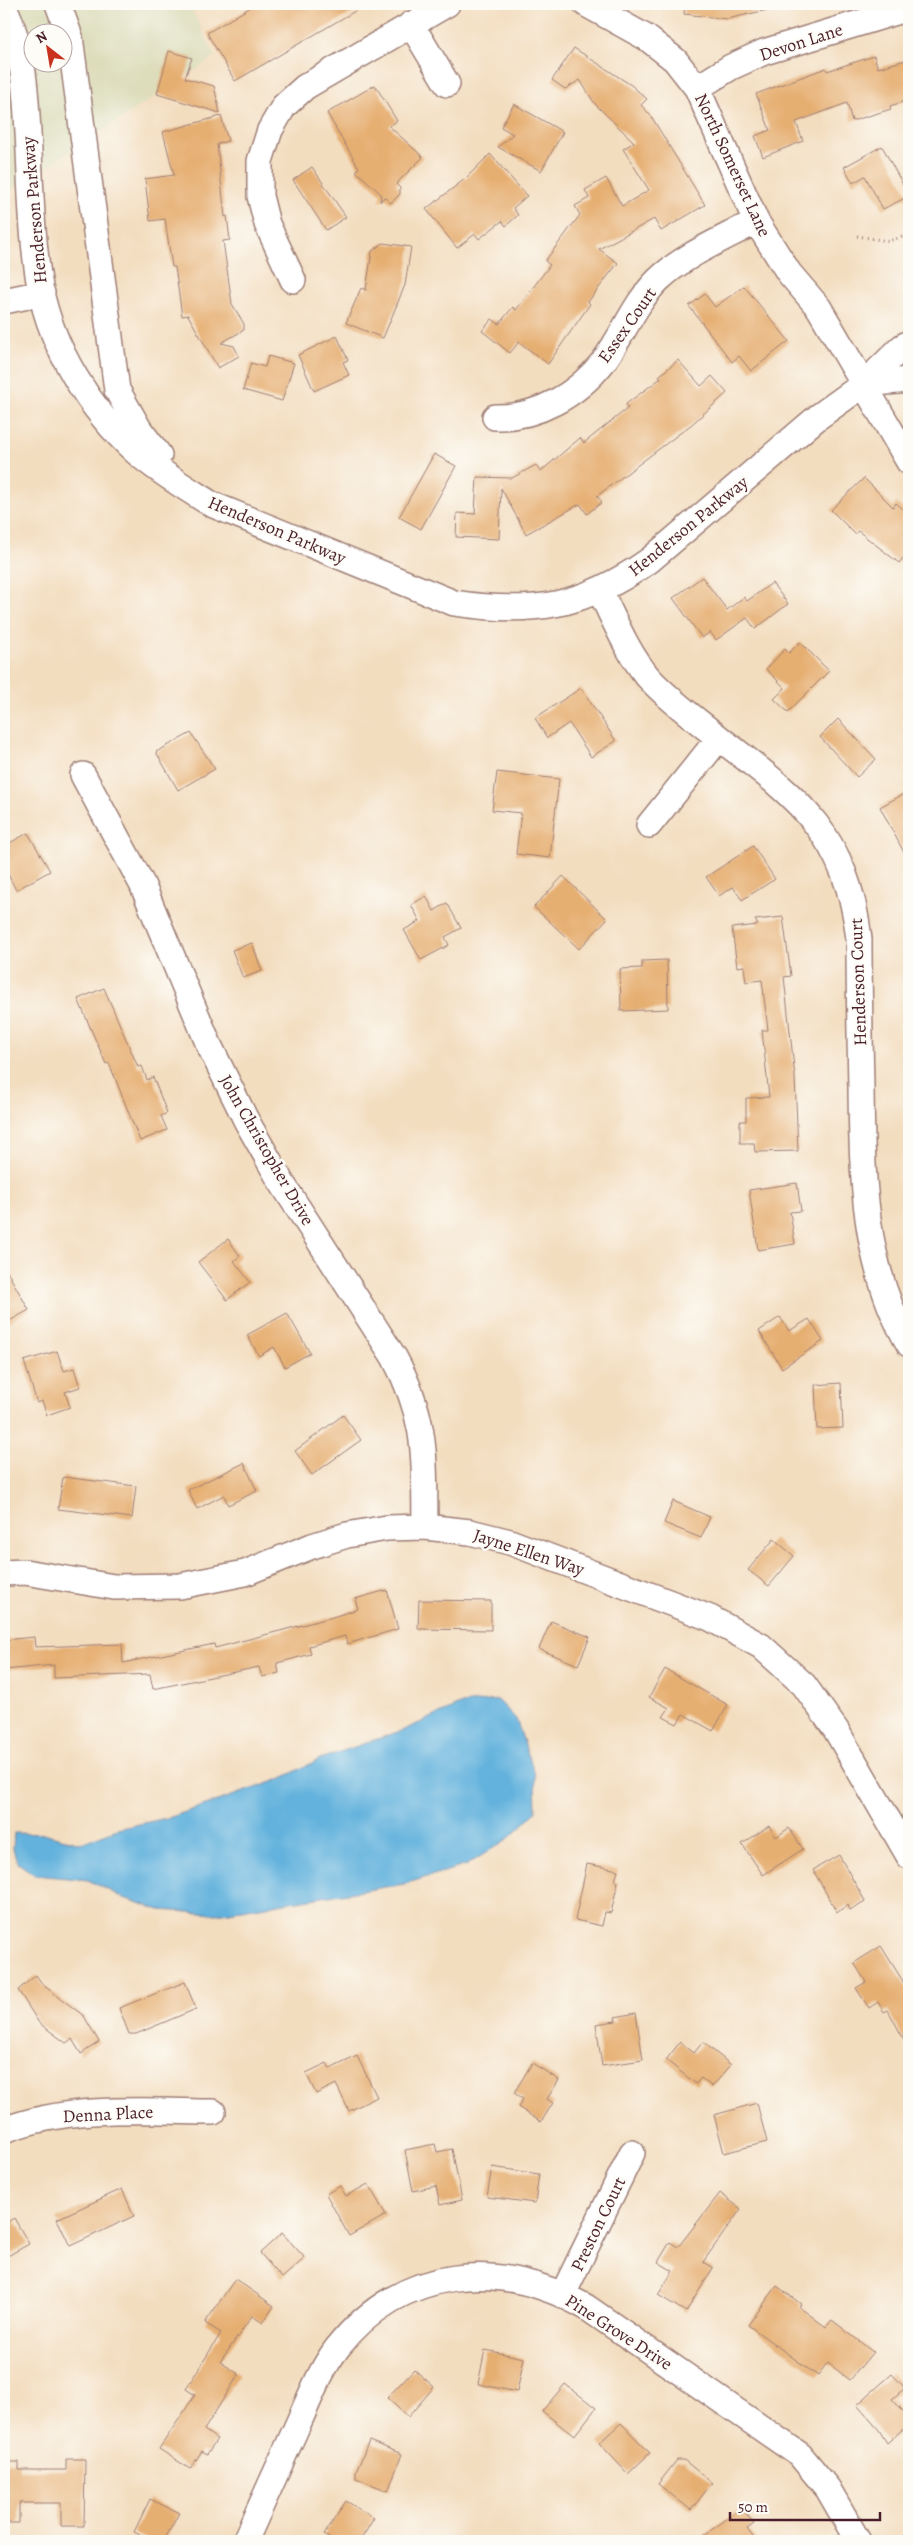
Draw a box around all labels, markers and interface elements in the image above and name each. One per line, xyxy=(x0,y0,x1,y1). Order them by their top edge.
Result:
street label: Devon Lane xyxy=(756,17,846,67)
north arrow xyxy=(22,22,72,72)
text: N xyxy=(32,27,51,48)
street label: North Somerset Lane xyxy=(689,89,777,241)
street label: Henderson Parkway xyxy=(16,134,52,285)
street label: Essex Court xyxy=(592,282,662,368)
street label: Henderson Parkway xyxy=(623,470,754,582)
street label: Henderson Parkway xyxy=(204,490,351,570)
street label: Henderson Court xyxy=(844,918,872,1046)
street label: John Christopher Drive xyxy=(214,1070,320,1230)
street label: Jayne Ellen Way xyxy=(470,1523,588,1582)
street label: Denna Place xyxy=(62,2100,154,2128)
street label: Preston Court xyxy=(565,2173,631,2275)
street label: Pine Grove Drive xyxy=(561,2288,677,2376)
scale bar xyxy=(730,2490,880,2522)
text: 50 m xyxy=(738,2497,768,2517)

